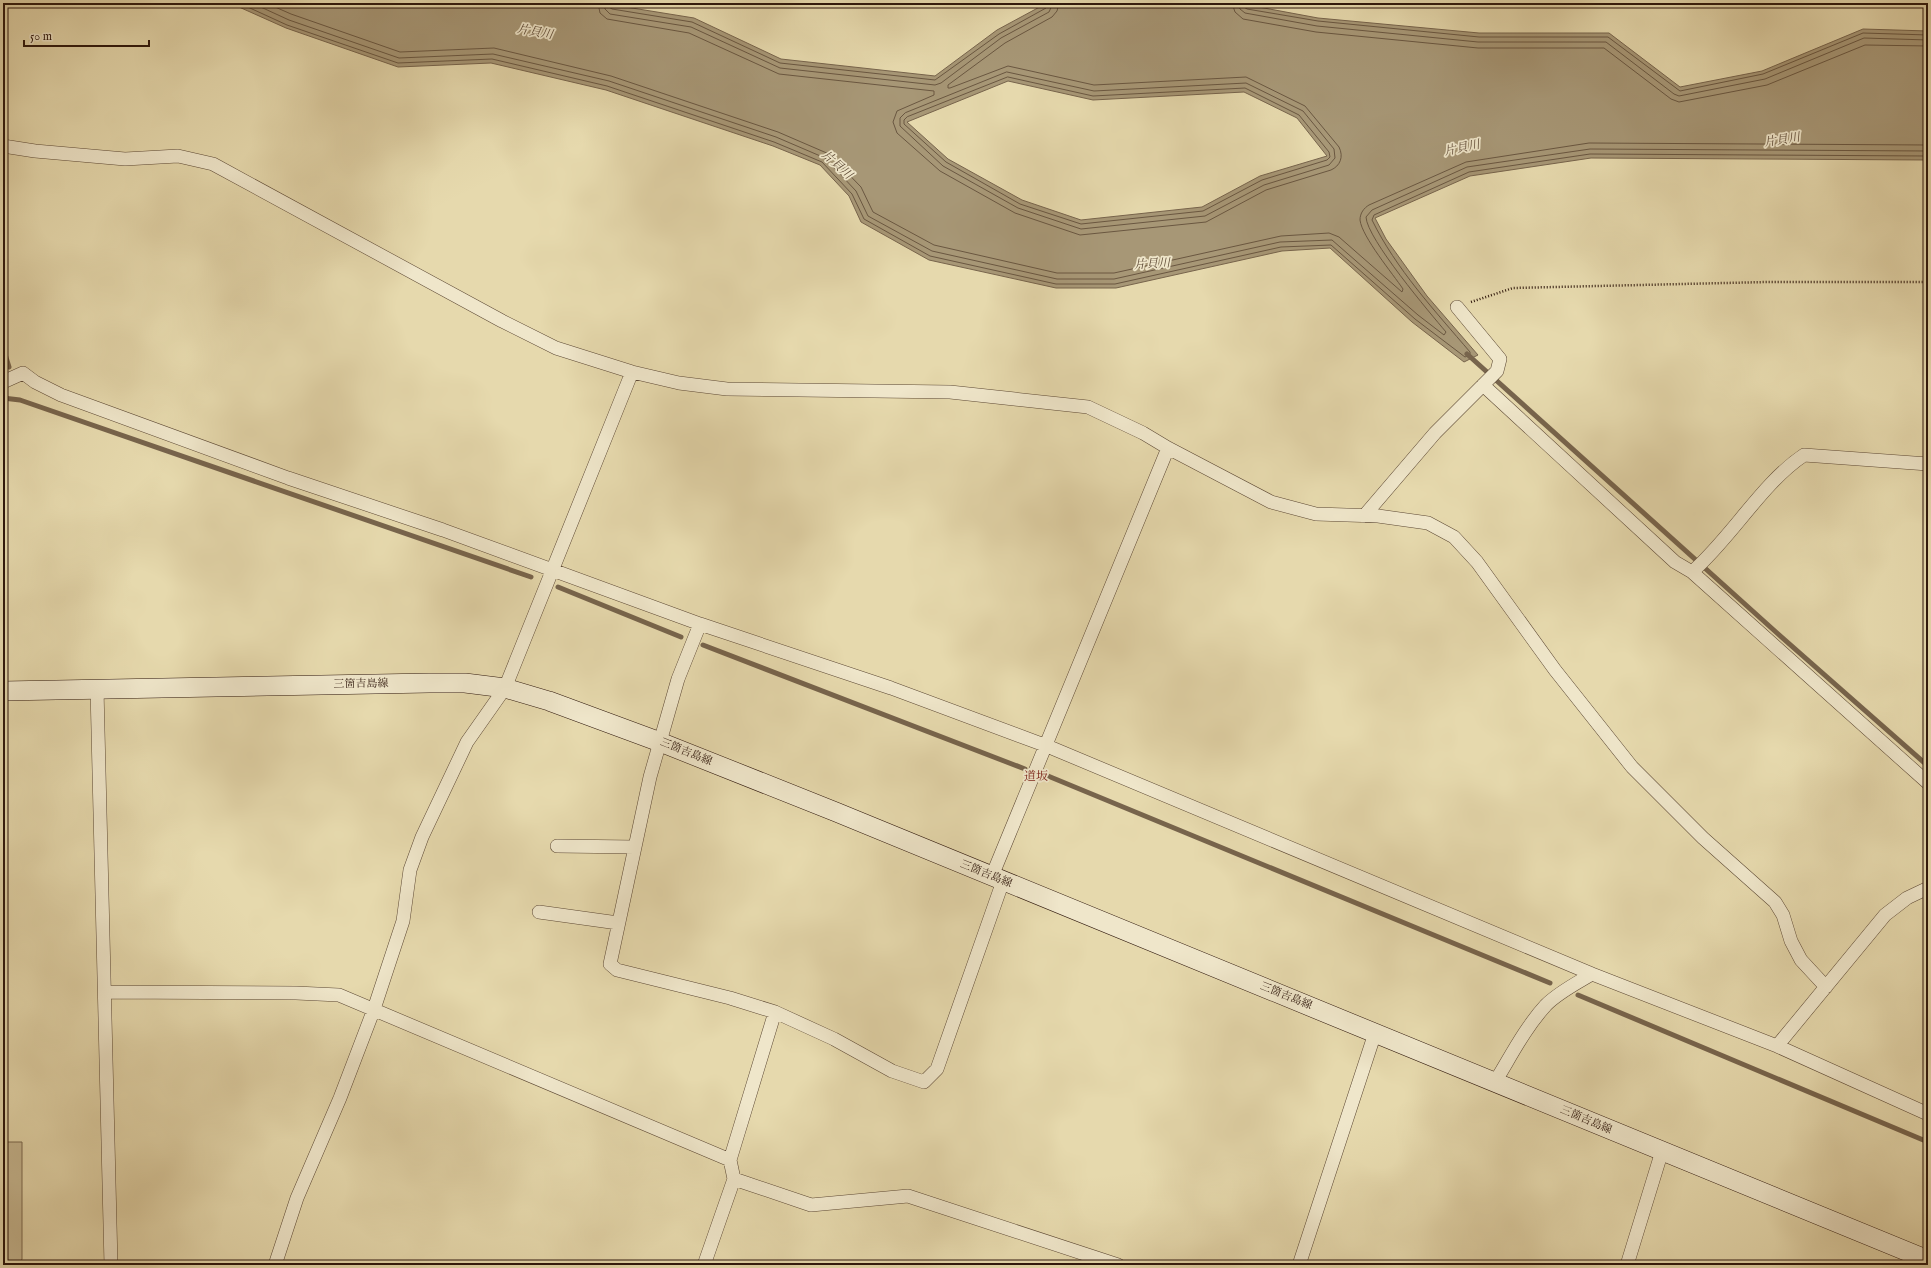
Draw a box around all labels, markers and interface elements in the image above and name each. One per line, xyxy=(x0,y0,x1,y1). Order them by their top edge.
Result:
water label: 片貝川 xyxy=(516,21,556,43)
scale bar xyxy=(24,22,149,48)
text: 50 m xyxy=(30,29,52,44)
water label: 片貝川 xyxy=(1763,129,1803,150)
water label: 片貝川 xyxy=(1443,137,1483,159)
water label: 片貝川 xyxy=(819,147,857,184)
water label: 片貝川 xyxy=(1134,255,1172,272)
street label: 三箇吉島線 xyxy=(333,677,389,691)
street label: 三箇吉島線 xyxy=(658,735,714,769)
district label: 道坂 xyxy=(1024,769,1048,784)
street label: 三箇吉島線 xyxy=(958,857,1014,891)
street label: 三箇吉島線 xyxy=(1258,979,1314,1013)
street label: 三箇吉島線 xyxy=(1558,1103,1614,1137)

